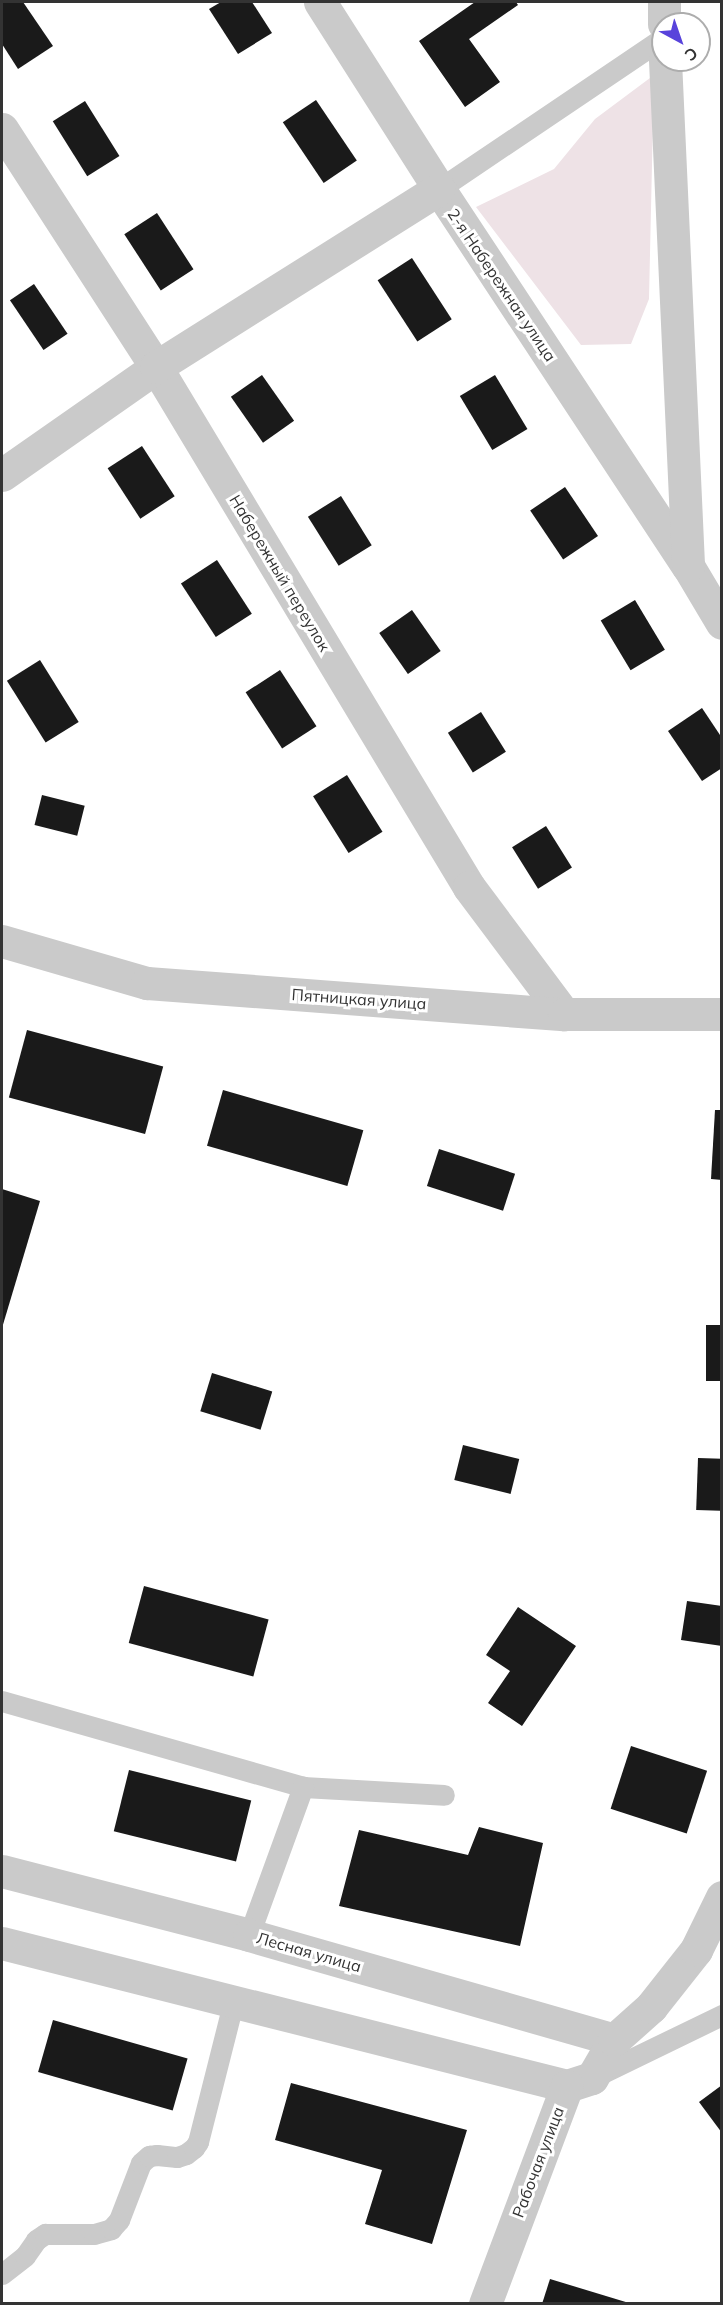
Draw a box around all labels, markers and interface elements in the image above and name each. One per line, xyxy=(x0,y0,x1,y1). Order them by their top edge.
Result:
north arrow xyxy=(651,12,711,72)
text: С xyxy=(681,43,702,65)
street label: 2-я Набережная улица xyxy=(444,205,560,365)
street label: Набережный переулок xyxy=(226,491,334,655)
street label: Пятницкая улица xyxy=(291,985,427,1013)
street label: Лесная улица xyxy=(254,1928,364,1976)
street label: Рабочая улица xyxy=(508,2104,568,2220)

